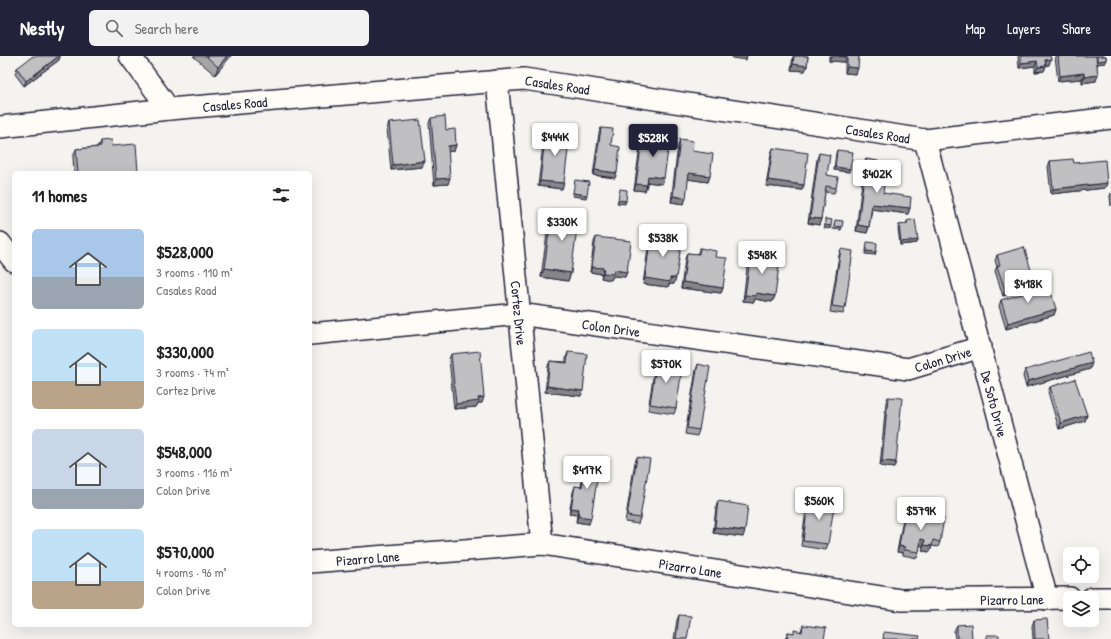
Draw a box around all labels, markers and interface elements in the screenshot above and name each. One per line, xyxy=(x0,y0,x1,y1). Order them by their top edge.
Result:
search box xyxy=(89,10,369,46)
text: Nestly xyxy=(20,15,65,41)
icon: search xyxy=(103,17,125,39)
text: Search here xyxy=(135,18,199,39)
text: Map xyxy=(965,19,985,38)
text: Layers xyxy=(1007,19,1040,38)
text: Share xyxy=(1062,19,1091,38)
street label: Casales Road xyxy=(524,70,591,98)
street label: Casales Road xyxy=(202,91,269,116)
street label: Casales Road xyxy=(844,119,912,147)
pin: $444K xyxy=(527,123,583,157)
pin: $528K xyxy=(625,124,681,158)
text: $444K xyxy=(541,127,569,145)
text: $528K xyxy=(638,128,668,146)
pin: $402K xyxy=(849,160,905,194)
text: $402K xyxy=(862,164,892,182)
text: 11 homes xyxy=(32,184,87,207)
icon: filters xyxy=(270,184,292,206)
pin: $330K xyxy=(534,208,590,242)
text: $330K xyxy=(547,212,577,230)
pin: $538K xyxy=(635,224,691,258)
text: $538K xyxy=(648,228,678,246)
text: $528,000 xyxy=(156,240,213,263)
pin: $548K xyxy=(734,241,790,275)
icon: home xyxy=(64,245,112,293)
text: $548K xyxy=(747,245,777,263)
text: 3 rooms · 110 m² xyxy=(156,263,233,281)
pin: $418K xyxy=(1000,270,1056,304)
text: $418K xyxy=(1014,274,1042,292)
street label: Cortez Drive xyxy=(507,280,532,346)
text: Casales Road xyxy=(156,281,216,299)
street label: Colon Drive xyxy=(581,314,642,341)
text: $330,000 xyxy=(156,340,214,363)
street label: Colon Drive xyxy=(912,341,974,376)
icon: home xyxy=(64,345,112,393)
pin: $570K xyxy=(638,350,694,384)
text: $570K xyxy=(650,354,682,372)
text: 3 rooms · 74 m² xyxy=(156,363,229,381)
street label: De Soto Drive xyxy=(977,369,1013,439)
text: Cortez Drive xyxy=(156,381,216,399)
text: $548,000 xyxy=(156,440,212,463)
icon: home xyxy=(64,445,112,493)
pin: $417K xyxy=(559,456,615,490)
text: $417K xyxy=(572,460,602,478)
text: 3 rooms · 116 m² xyxy=(156,463,232,481)
text: Colon Drive xyxy=(156,481,210,499)
pin: $560K xyxy=(791,487,847,521)
text: $560K xyxy=(804,491,834,509)
pin: $579K xyxy=(893,497,949,531)
text: $579K xyxy=(906,501,936,519)
text: $570,000 xyxy=(156,540,214,563)
icon: home xyxy=(64,545,112,593)
street label: Pizarro Lane xyxy=(335,546,401,569)
map controls xyxy=(1063,547,1099,627)
button: locate xyxy=(1063,547,1099,583)
street label: Pizarro Lane xyxy=(658,553,724,582)
text: 4 rooms · 96 m² xyxy=(156,563,227,581)
text: Colon Drive xyxy=(156,581,210,599)
street label: Pizarro Lane xyxy=(980,589,1044,609)
button: layers xyxy=(1063,591,1099,627)

